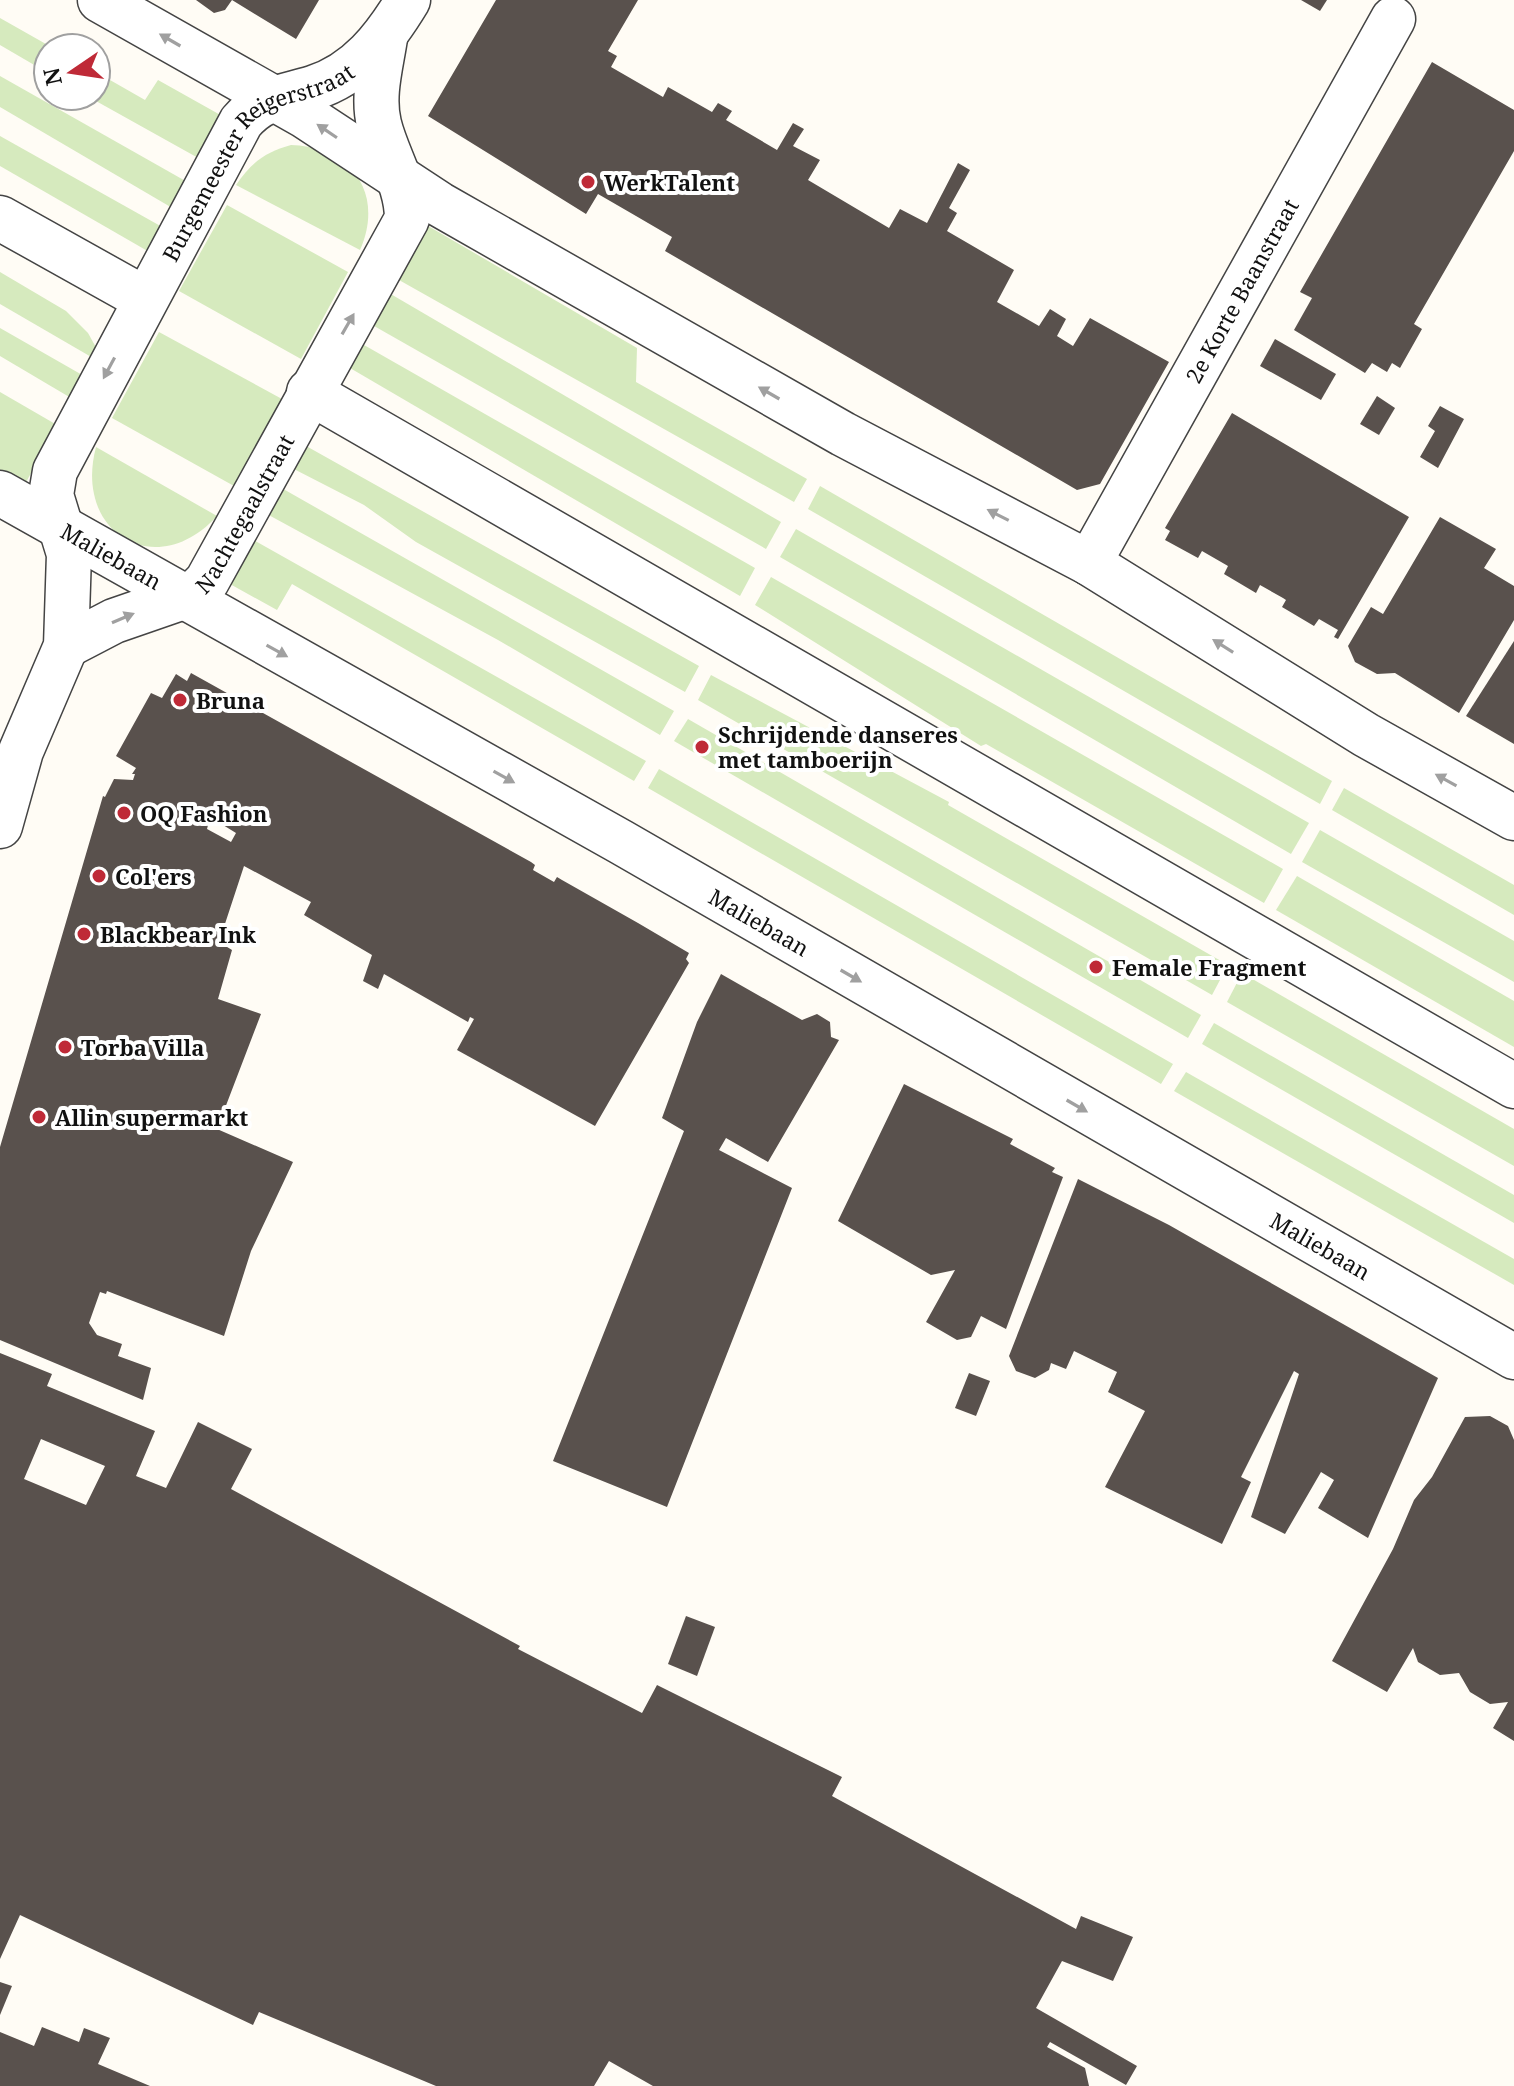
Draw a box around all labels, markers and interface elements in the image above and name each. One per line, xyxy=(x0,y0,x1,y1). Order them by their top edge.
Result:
north arrow xyxy=(32,32,112,112)
one-way arrow xyxy=(159,33,181,47)
street label: Burgemeester Reigerstraat xyxy=(155,56,360,266)
text: N xyxy=(35,65,68,89)
one-way arrow xyxy=(316,124,337,139)
place label: WerkTalent xyxy=(604,167,735,197)
marker: WerkTalent xyxy=(579,173,597,191)
street label: 2e Korte Baanstraat xyxy=(1178,193,1305,388)
one-way arrow xyxy=(341,313,355,335)
one-way arrow xyxy=(102,357,115,380)
one-way arrow xyxy=(758,386,780,400)
street label: Nachtegaalstraat xyxy=(188,428,300,600)
one-way arrow xyxy=(987,509,1010,522)
street label: Maliebaan xyxy=(56,515,167,596)
one-way arrow xyxy=(111,611,135,624)
one-way arrow xyxy=(1212,639,1234,653)
one-way arrow xyxy=(266,644,288,658)
place label: Bruna xyxy=(196,685,265,715)
marker: Bruna xyxy=(171,691,189,709)
place label: Schrijdende danseres met tamboerijn xyxy=(718,719,958,774)
marker: Schrijdende danseres met tamboerijn xyxy=(693,738,711,756)
one-way arrow xyxy=(493,770,515,784)
one-way arrow xyxy=(1435,773,1457,787)
place label: OQ Fashion xyxy=(140,798,268,828)
marker: OQ Fashion xyxy=(115,804,133,822)
place label: Col'ers xyxy=(115,861,192,891)
marker: Col'ers xyxy=(90,867,108,885)
street label: Maliebaan xyxy=(704,881,815,963)
place label: Blackbear Ink xyxy=(100,919,256,949)
marker: Blackbear Ink xyxy=(75,925,93,943)
place label: Female Fragment xyxy=(1112,952,1307,982)
marker: Female Fragment xyxy=(1087,958,1105,976)
one-way arrow xyxy=(840,969,862,983)
place label: Torba Villa xyxy=(81,1032,205,1062)
marker: Torba Villa xyxy=(56,1038,74,1056)
one-way arrow xyxy=(1066,1098,1088,1112)
place label: Allin supermarkt xyxy=(55,1102,248,1132)
marker: Allin supermarkt xyxy=(30,1108,48,1126)
street label: Maliebaan xyxy=(1265,1205,1376,1286)

